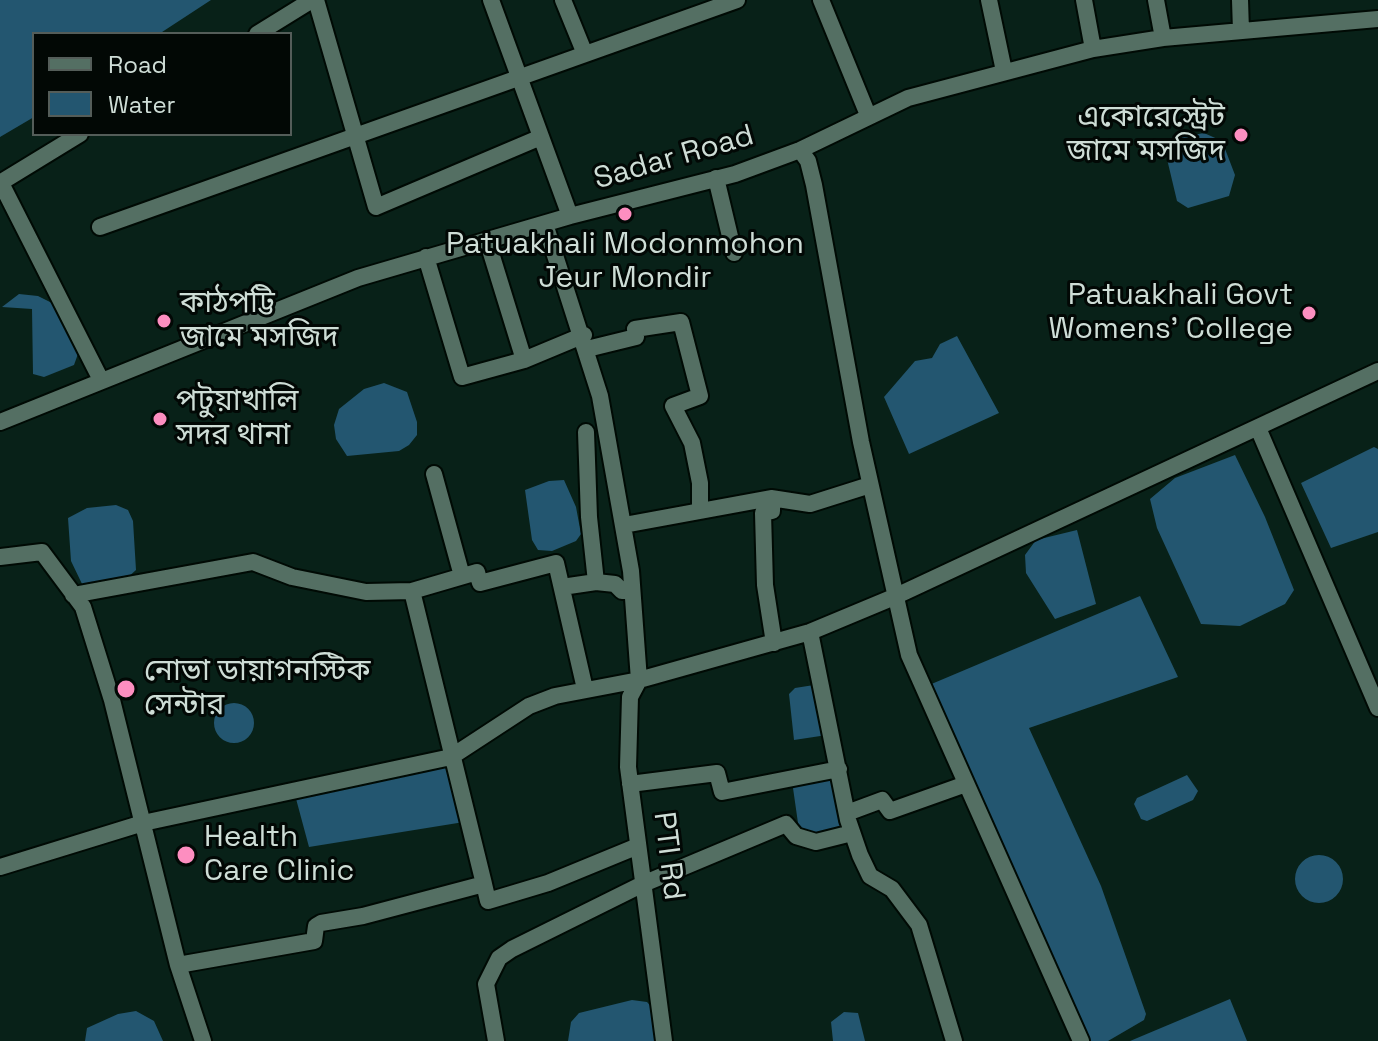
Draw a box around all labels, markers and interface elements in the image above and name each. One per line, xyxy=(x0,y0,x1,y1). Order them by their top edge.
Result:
legend xyxy=(32,32,292,136)
text: Road xyxy=(108,49,167,80)
text: Water xyxy=(108,89,176,120)
place label: একোরেস্ট্রেট জামে মসজিদ xyxy=(1067,100,1225,170)
street label: Sadar Road xyxy=(590,118,758,198)
marker: একোরেস্ট্রেট জামে মসজিদ xyxy=(1232,126,1250,144)
marker: Patuakhali Modonmohon Jeur Mondir xyxy=(616,205,634,223)
place label: Patuakhali Modonmohon Jeur Mondir xyxy=(446,227,804,298)
place label: Patuakhali Govt Womens' College xyxy=(1049,278,1293,348)
place label: কাঠপট্টি জামে মসজিদ xyxy=(180,286,338,356)
marker: Patuakhali Govt Womens' College xyxy=(1300,304,1318,322)
marker: কাঠপট্টি জামে মসজিদ xyxy=(155,312,173,330)
place label: পটুয়াখালি সদর থানা xyxy=(176,384,298,454)
marker: পটুয়াখালি সদর থানা xyxy=(151,410,169,428)
place label: নোভা ডায়াগনস্টিক সেন্টার xyxy=(144,654,370,724)
marker: নোভা ডায়াগনস্টিক সেন্টার xyxy=(115,678,137,700)
street label: PTI Rd xyxy=(645,810,691,902)
place label: Health Care Clinic xyxy=(204,820,354,890)
marker: Health Care Clinic xyxy=(175,844,197,866)

